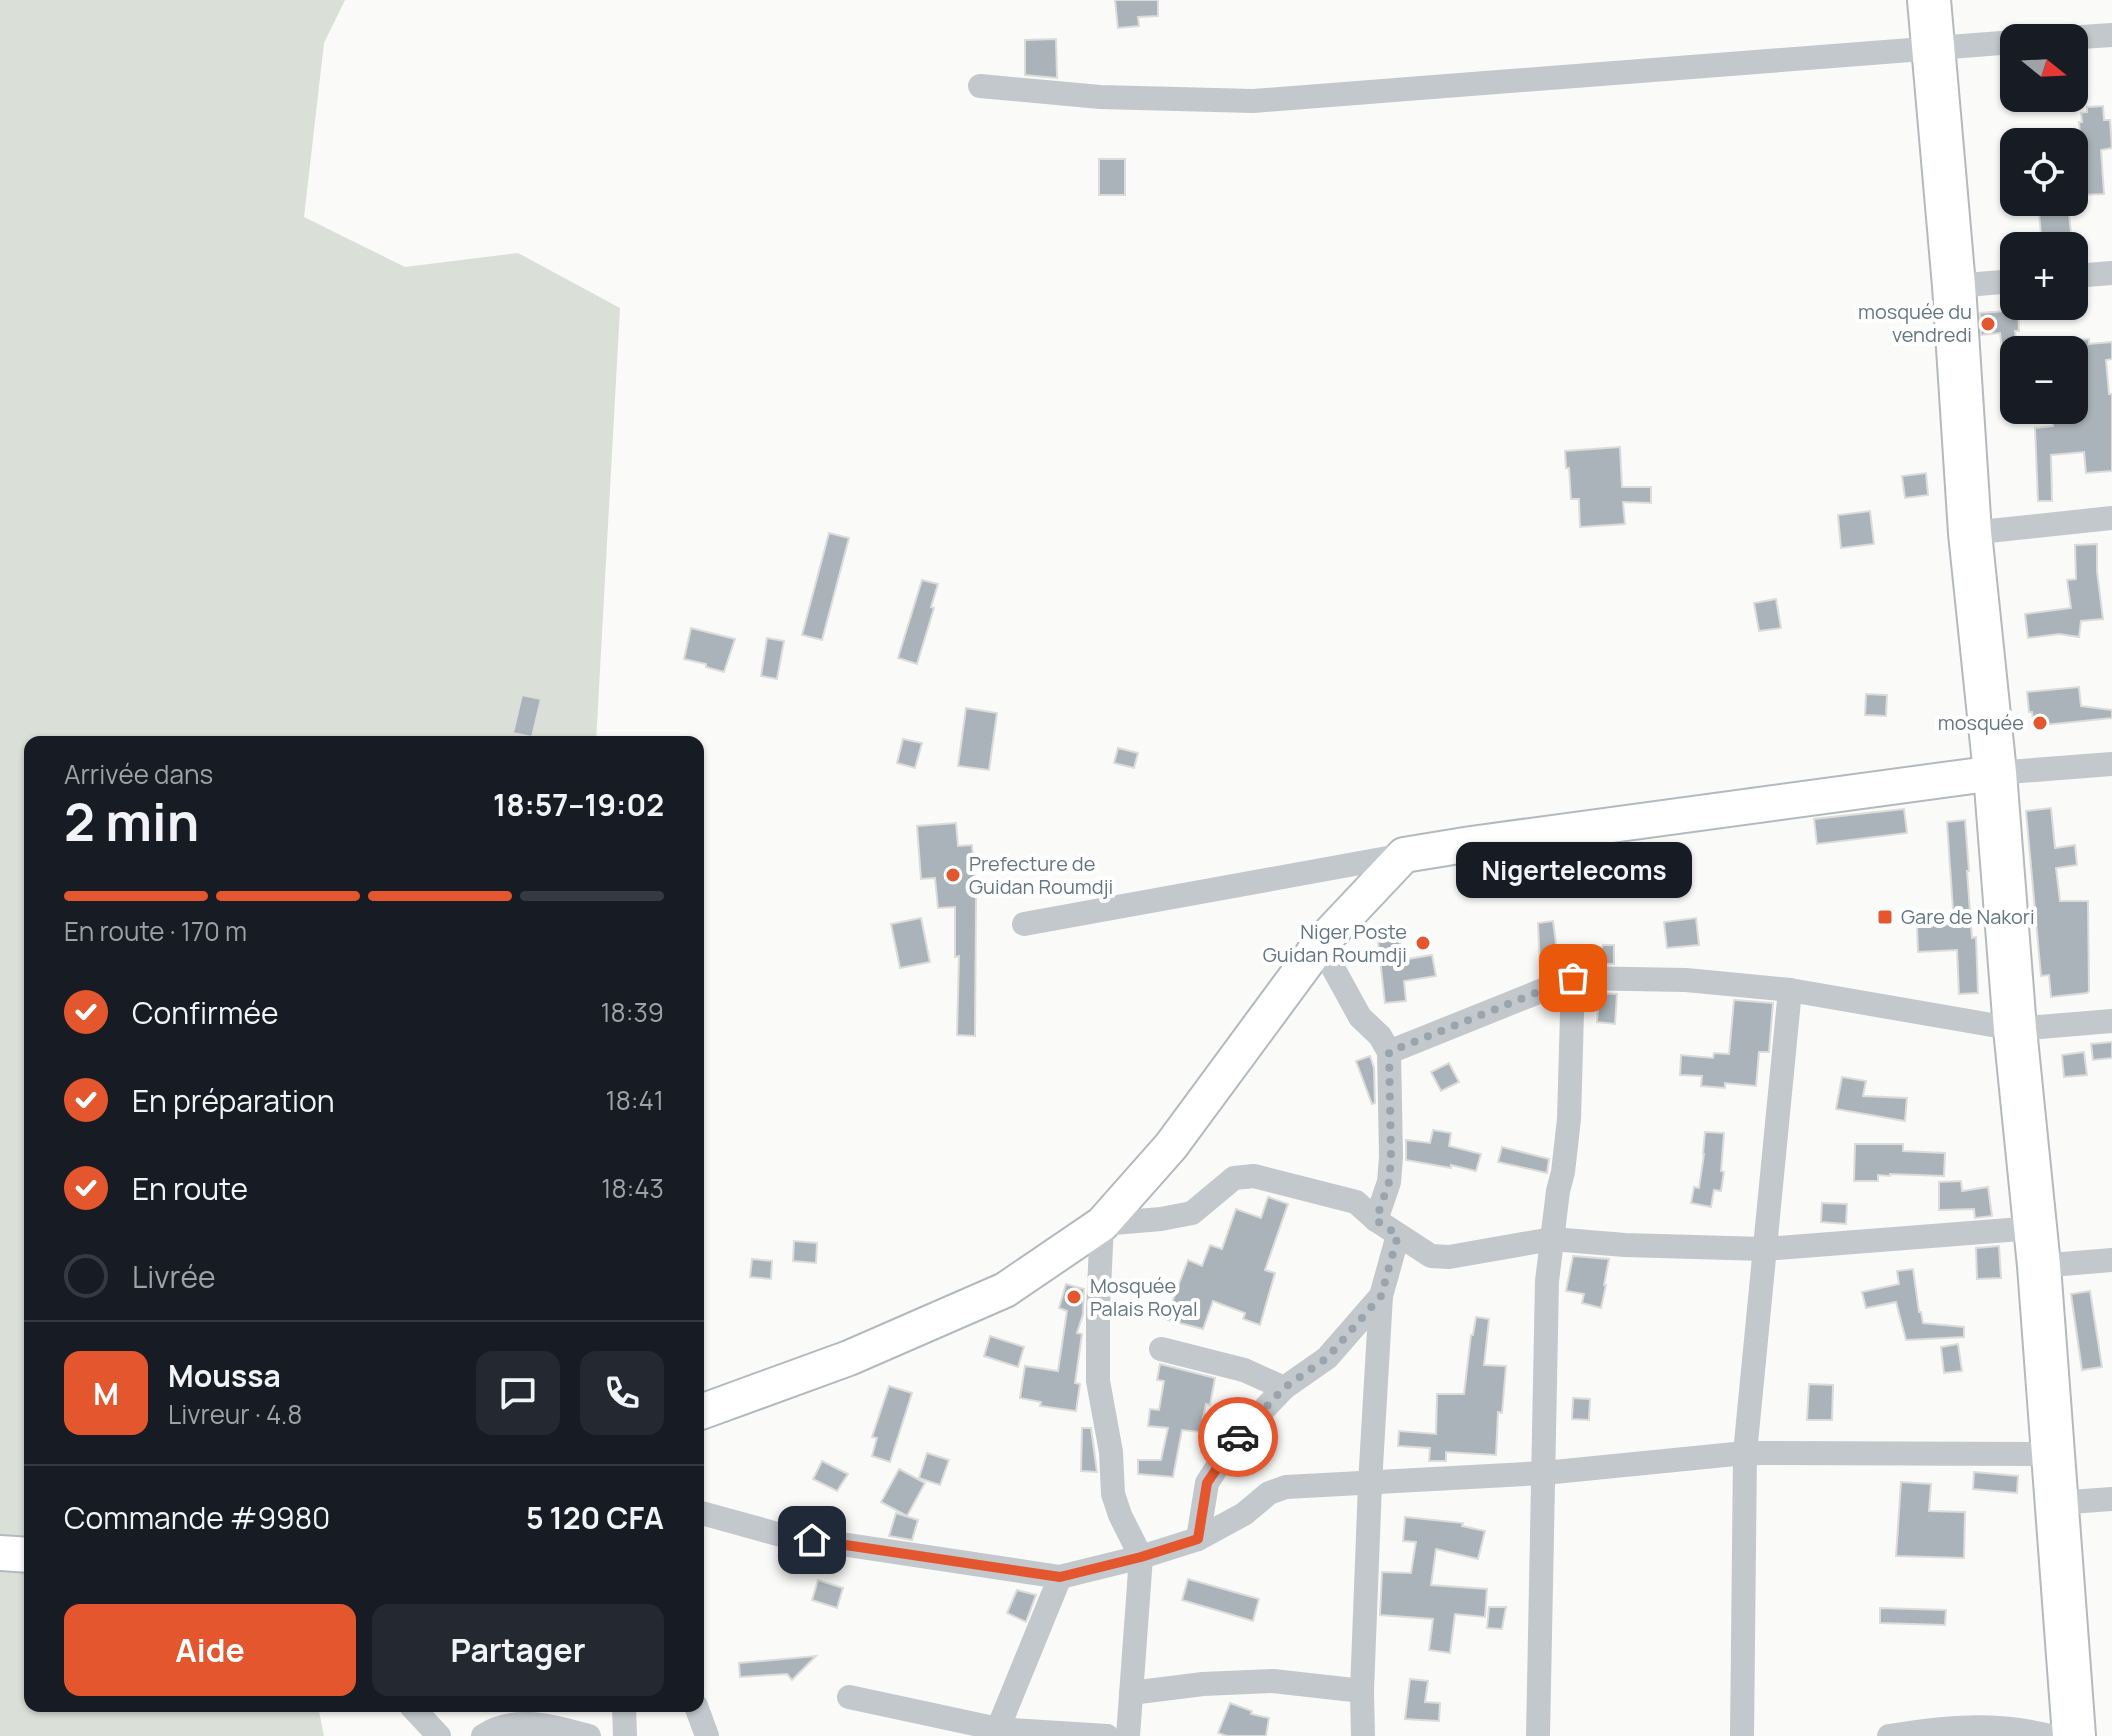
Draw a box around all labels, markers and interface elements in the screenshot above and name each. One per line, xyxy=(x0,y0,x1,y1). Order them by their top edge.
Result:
north arrow xyxy=(2000,24,2088,112)
map controls xyxy=(2000,24,2088,424)
button: locate xyxy=(2000,128,2088,216)
button: + xyxy=(2000,232,2088,320)
place label: mosquée du vendredi xyxy=(1858,298,1972,348)
marker: mosquée du vendredi xyxy=(1979,315,1997,333)
button: − xyxy=(2000,336,2088,424)
place label: mosquée xyxy=(1938,709,2024,736)
marker: mosquée xyxy=(2031,714,2049,732)
text: Arrivée dans xyxy=(64,756,213,792)
text: 18:57–19:02 xyxy=(493,784,664,825)
text: 2 min xyxy=(64,786,199,857)
callout: Nigertelecoms xyxy=(1455,842,1691,898)
place label: Prefecture de Guidan Roumdji xyxy=(969,850,1113,900)
text: Nigertelecoms xyxy=(1481,852,1667,888)
marker: Prefecture de Guidan Roumdji xyxy=(944,866,962,884)
place label: Gare de Nakori xyxy=(1901,903,2035,930)
marker: Gare de Nakori xyxy=(1876,908,1894,926)
text: En route · 170 m xyxy=(64,913,247,949)
place label: Niger Poste Guidan Roumdji xyxy=(1263,918,1407,968)
marker: Niger Poste Guidan Roumdji xyxy=(1414,934,1432,952)
pin xyxy=(1539,944,1607,1012)
icon: bag xyxy=(1551,956,1595,1000)
icon: check xyxy=(64,990,108,1034)
text: Confirmée xyxy=(132,992,278,1033)
text: 18:39 xyxy=(600,994,664,1030)
icon: check xyxy=(64,1078,108,1122)
text: En préparation xyxy=(132,1080,334,1121)
text: 18:41 xyxy=(606,1082,664,1118)
icon: check xyxy=(64,1166,108,1210)
text: En route xyxy=(132,1168,248,1209)
text: 18:43 xyxy=(601,1170,664,1206)
text: Livrée xyxy=(132,1256,215,1297)
place label: Mosquée Palais Royal xyxy=(1090,1272,1198,1322)
marker: Mosquée Palais Royal xyxy=(1065,1288,1083,1306)
button: chat xyxy=(476,1351,560,1435)
button: phone xyxy=(580,1351,664,1435)
text: Moussa xyxy=(168,1355,281,1396)
text: M xyxy=(93,1373,119,1414)
text: Livreur · 4.8 xyxy=(168,1396,302,1432)
courier xyxy=(1198,1397,1278,1477)
icon: car xyxy=(1216,1415,1260,1459)
text: Commande #9980 xyxy=(64,1497,330,1538)
text: 5 120 CFA xyxy=(526,1497,664,1538)
pin xyxy=(778,1506,846,1574)
icon: home xyxy=(790,1518,834,1562)
button: Aide xyxy=(64,1604,356,1696)
button: Partager xyxy=(372,1604,664,1696)

